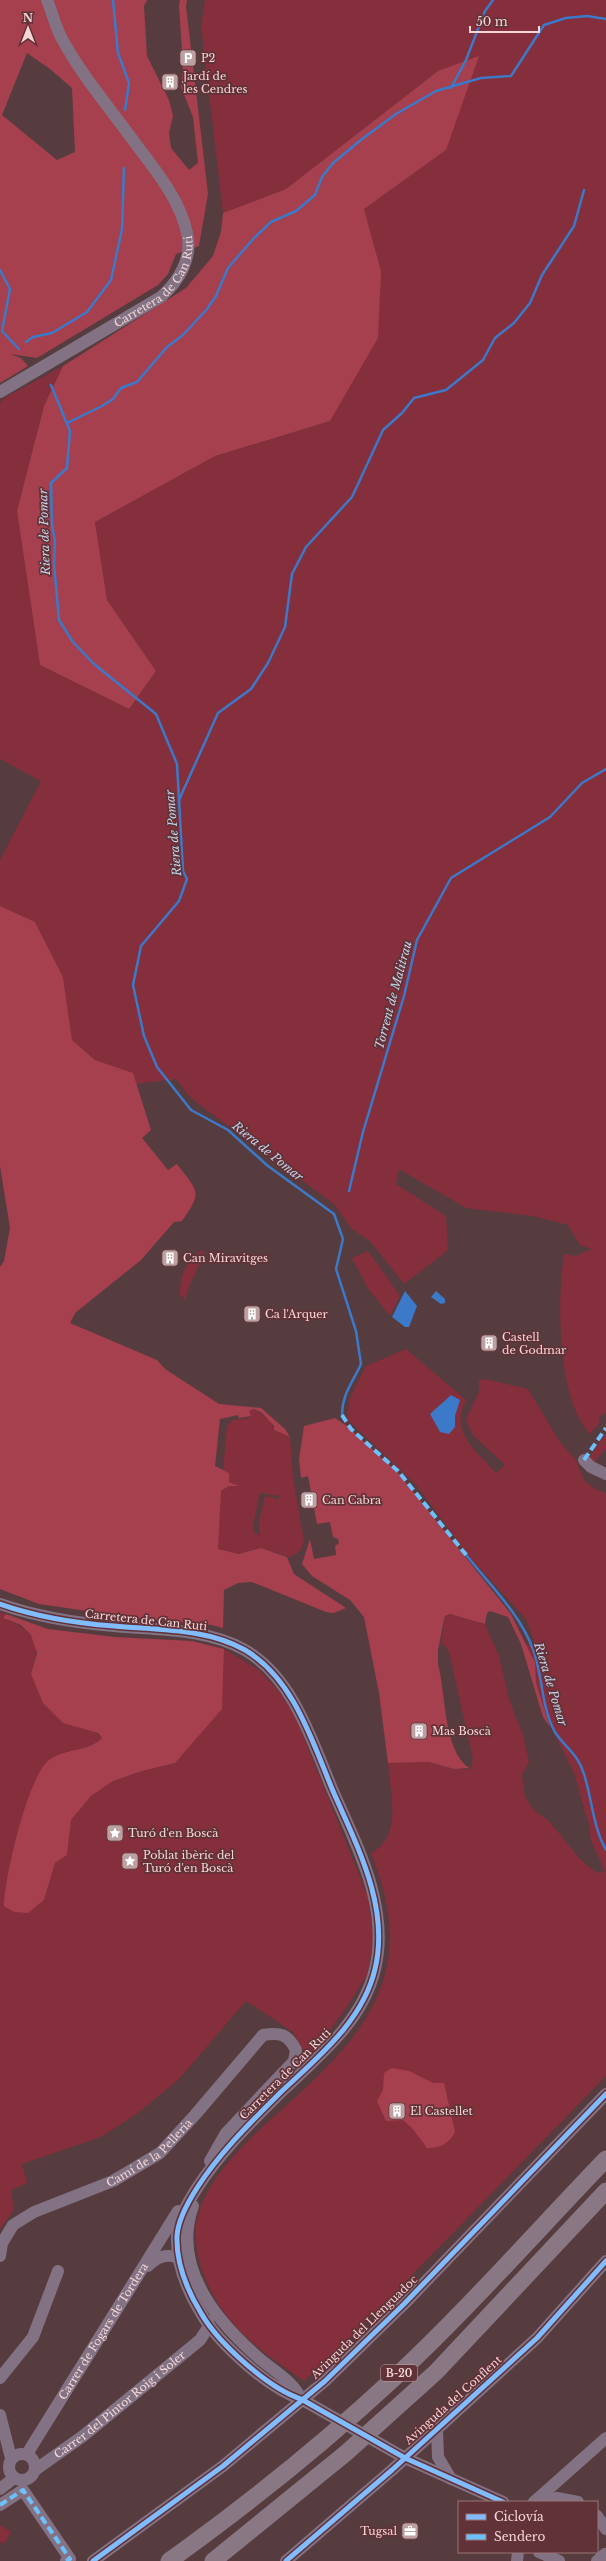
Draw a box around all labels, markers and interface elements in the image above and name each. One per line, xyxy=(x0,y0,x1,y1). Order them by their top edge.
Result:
north arrow xyxy=(8,8,48,48)
scale bar xyxy=(470,8,539,34)
text: N xyxy=(23,11,34,25)
text: 50 m xyxy=(476,14,508,29)
parking icon: P2 xyxy=(178,48,198,68)
place label: P2 xyxy=(201,51,216,65)
place label: Jardí de les Cendres xyxy=(181,69,248,96)
building icon: Jardí de les Cendres xyxy=(160,72,180,92)
street label: Carretera de Can Ruti xyxy=(111,235,196,330)
water label: Riera de Pomar xyxy=(35,488,53,577)
water label: Riera de Pomar xyxy=(162,789,184,878)
water label: Torrent de Malitrau xyxy=(371,939,415,1051)
water label: Riera de Pomar xyxy=(229,1117,307,1184)
building icon: Can Miravitges xyxy=(160,1248,180,1268)
place label: Can Miravitges xyxy=(183,1251,268,1265)
building icon: Ca l'Arquer xyxy=(242,1304,262,1324)
place label: Ca l'Arquer xyxy=(265,1307,329,1321)
place label: Castell de Godmar xyxy=(502,1330,567,1357)
building icon: Castell de Godmar xyxy=(479,1333,499,1353)
building icon: Can Cabra xyxy=(299,1490,319,1510)
place label: Can Cabra xyxy=(322,1493,382,1507)
street label: Carretera de Can Ruti xyxy=(84,1607,208,1633)
water label: Riera de Pomar xyxy=(531,1639,571,1728)
building icon: Mas Boscà xyxy=(409,1721,429,1741)
place label: Mas Boscà xyxy=(432,1724,492,1738)
place icon: Turó d'en Boscà xyxy=(105,1823,125,1843)
place label: Turó d'en Boscà xyxy=(128,1826,219,1840)
place label: Poblat ibèric del Turó d'en Boscà xyxy=(143,1848,235,1875)
place icon: Poblat ibèric del Turó d'en Boscà xyxy=(120,1851,140,1871)
street label: Carretera de Can Ruti xyxy=(237,2025,334,2122)
building icon: El Castellet xyxy=(387,2101,407,2121)
place label: El Castellet xyxy=(410,2104,474,2118)
street label: Camí de la Pelleria xyxy=(104,2115,196,2190)
street label: Carrer de Fogars de Tordera xyxy=(55,2259,152,2402)
street label: Avinguda del Llenguadoc xyxy=(307,2272,420,2382)
street label: Carrer del Pintor Roig i Soler xyxy=(51,2347,189,2461)
street label: Avinguda del Conflent xyxy=(401,2352,505,2448)
road number: B-20 xyxy=(381,2365,417,2381)
legend xyxy=(458,2501,598,2553)
text: Ciclovía xyxy=(494,2509,544,2524)
office icon: Tugsal xyxy=(400,2521,420,2541)
place label: Tugsal xyxy=(360,2524,397,2538)
text: Sendero xyxy=(494,2529,545,2544)

